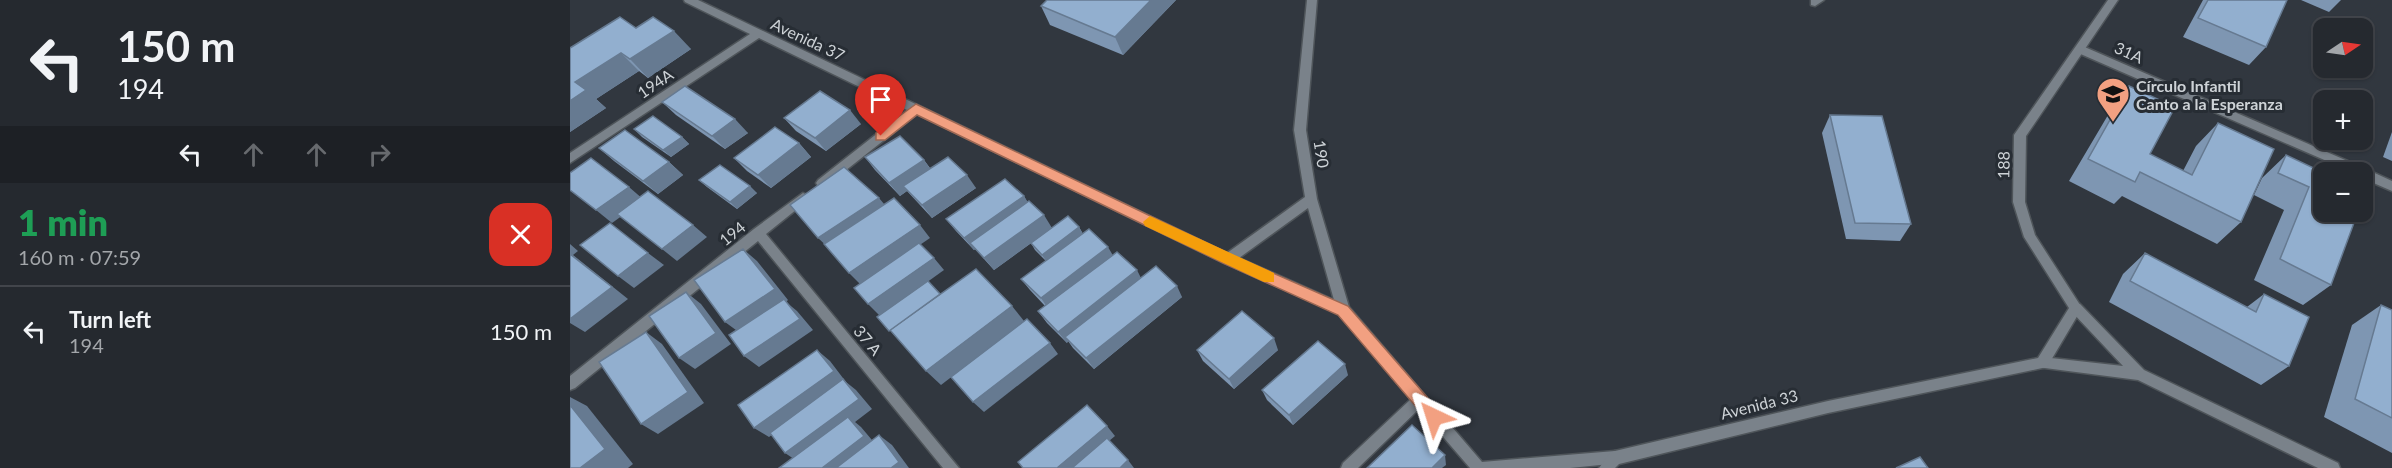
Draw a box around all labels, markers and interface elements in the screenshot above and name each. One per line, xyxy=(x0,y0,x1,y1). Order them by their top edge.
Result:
street label: Avenida 37 xyxy=(768,14,848,64)
north arrow xyxy=(2313,18,2373,78)
map controls xyxy=(2313,18,2373,222)
text: 150 m xyxy=(117,21,235,71)
icon: left xyxy=(18,24,96,102)
street label: 31A xyxy=(2112,37,2146,67)
street label: 194A xyxy=(634,64,676,102)
text: 194 xyxy=(117,72,164,105)
pin xyxy=(855,74,906,136)
school or university icon: Círculo Infantil Canto a la Esperanza xyxy=(2095,76,2131,123)
place label: Círculo Infantil Canto a la Esperanza xyxy=(2136,76,2283,113)
icon: arrive xyxy=(864,83,897,116)
button: + xyxy=(2313,90,2373,150)
icon: left xyxy=(174,138,207,171)
icon: ahead xyxy=(237,138,270,171)
icon: ahead xyxy=(300,138,333,171)
icon: right xyxy=(363,138,396,171)
street label: 190 xyxy=(1310,139,1334,169)
street label: 188 xyxy=(1993,151,2013,179)
button: − xyxy=(2313,162,2373,222)
text: 1 min xyxy=(18,200,108,244)
button: close xyxy=(489,203,552,266)
street label: 194 xyxy=(715,217,749,249)
text: 160 m · 07:59 xyxy=(18,245,141,269)
text: Turn left xyxy=(69,306,151,333)
icon: left xyxy=(18,315,51,348)
text: 150 m xyxy=(490,318,552,345)
street label: 37 A xyxy=(850,321,886,359)
text: 194 xyxy=(69,333,104,357)
position arrow xyxy=(1402,385,1466,449)
street label: Avenida 33 xyxy=(1718,385,1800,423)

